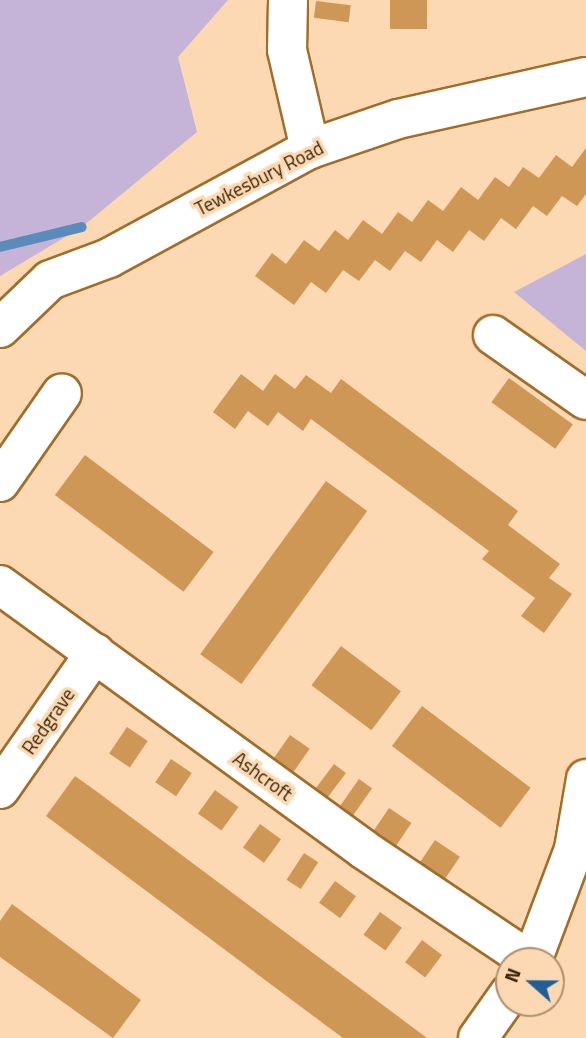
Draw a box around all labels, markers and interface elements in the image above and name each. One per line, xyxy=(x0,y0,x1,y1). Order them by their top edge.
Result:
street label: Tewkesbury Road xyxy=(191,136,327,220)
street label: Redgrave xyxy=(17,684,79,758)
street label: Ashcroft xyxy=(229,747,297,805)
north arrow xyxy=(495,947,565,1017)
text: N xyxy=(496,964,528,986)

